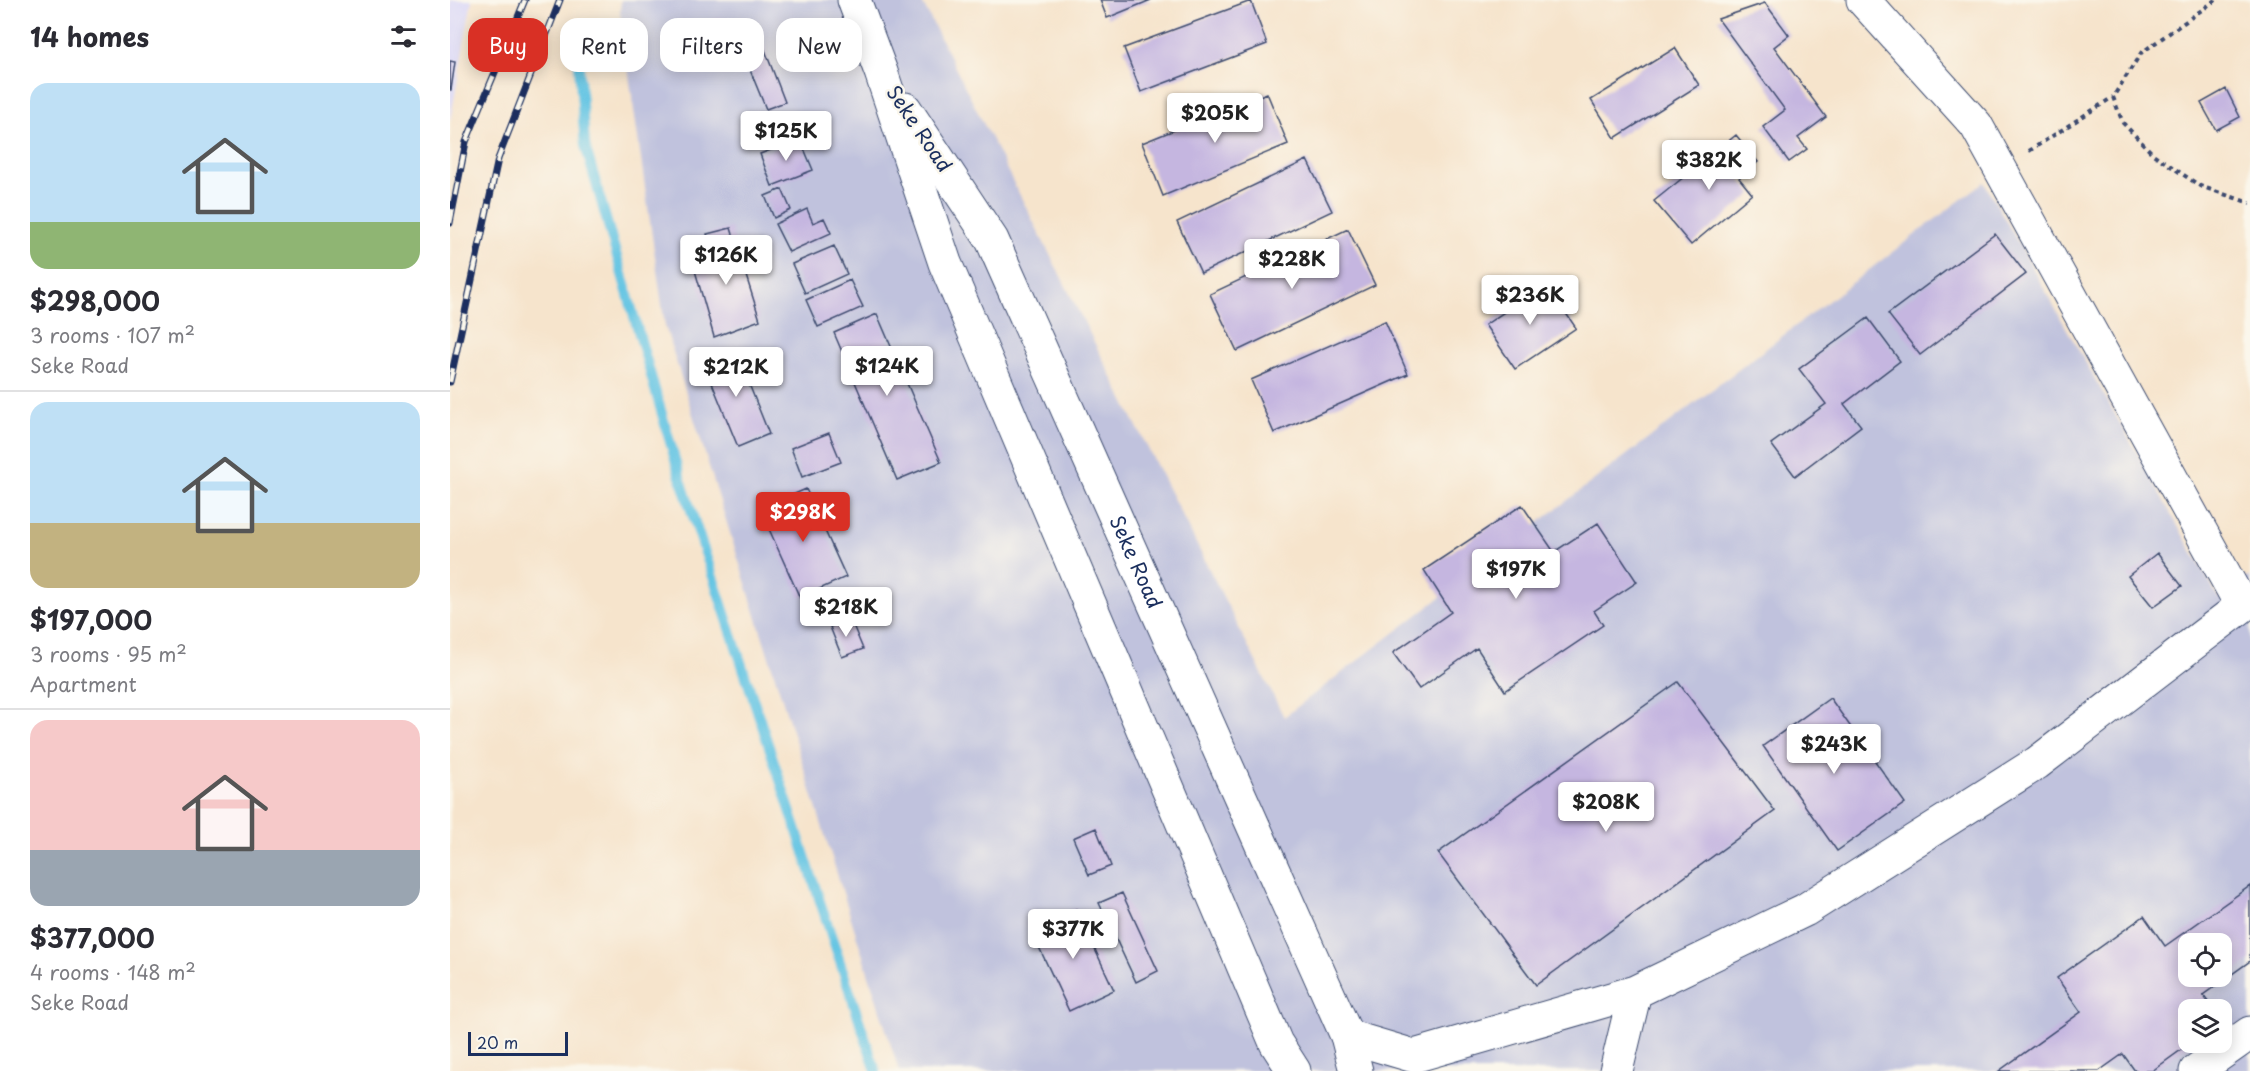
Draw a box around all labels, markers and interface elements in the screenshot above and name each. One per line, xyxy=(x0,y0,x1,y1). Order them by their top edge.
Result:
text: 14 homes xyxy=(30,17,149,56)
chip: Buy xyxy=(468,18,548,72)
chip: Rent xyxy=(560,18,648,72)
chip: Filters xyxy=(660,18,764,72)
chip: New xyxy=(776,18,862,72)
icon: filters xyxy=(387,20,420,53)
street label: Seke Road xyxy=(880,79,960,178)
pin: $205K xyxy=(1173,93,1257,144)
text: $205K xyxy=(1181,97,1249,127)
pin: $125K xyxy=(744,111,828,162)
text: $125K xyxy=(755,115,817,145)
icon: home xyxy=(171,122,279,230)
pin: $382K xyxy=(1667,140,1751,191)
text: $382K xyxy=(1676,144,1742,174)
pin: $126K xyxy=(684,235,768,286)
text: $126K xyxy=(694,239,758,269)
pin: $228K xyxy=(1250,239,1334,290)
text: $228K xyxy=(1258,243,1326,273)
pin: $236K xyxy=(1488,275,1572,326)
text: $236K xyxy=(1496,279,1564,309)
text: $298,000 xyxy=(30,281,160,320)
text: 3 rooms · 107 m² xyxy=(30,320,195,350)
pin: $124K xyxy=(845,346,929,397)
pin: $212K xyxy=(694,347,778,398)
text: Seke Road xyxy=(30,350,129,380)
text: $124K xyxy=(855,350,919,380)
text: $212K xyxy=(703,351,769,381)
icon: home xyxy=(171,441,279,549)
pin: $298K xyxy=(761,492,845,543)
text: $298K xyxy=(770,496,836,526)
street label: Seke Road xyxy=(1103,510,1170,613)
pin: $197K xyxy=(1474,549,1558,600)
text: $197K xyxy=(1486,553,1546,583)
pin: $218K xyxy=(804,587,888,638)
text: $218K xyxy=(814,591,878,621)
text: $197,000 xyxy=(30,600,152,639)
text: 3 rooms · 95 m² xyxy=(30,639,187,669)
text: Apartment xyxy=(30,669,137,699)
pin: $243K xyxy=(1792,724,1876,775)
text: $243K xyxy=(1801,728,1867,758)
icon: home xyxy=(171,759,279,867)
pin: $208K xyxy=(1564,782,1648,833)
text: $208K xyxy=(1572,786,1640,816)
pin: $377K xyxy=(1031,909,1115,960)
text: $377K xyxy=(1042,913,1104,943)
text: $377,000 xyxy=(30,918,155,957)
map controls xyxy=(2178,933,2232,1053)
button: locate xyxy=(2178,933,2232,987)
text: 4 rooms · 148 m² xyxy=(30,957,196,987)
text: Seke Road xyxy=(30,987,129,1017)
button: layers xyxy=(2178,999,2232,1053)
scale bar xyxy=(468,1029,568,1056)
text: 20 m xyxy=(477,1030,518,1054)

